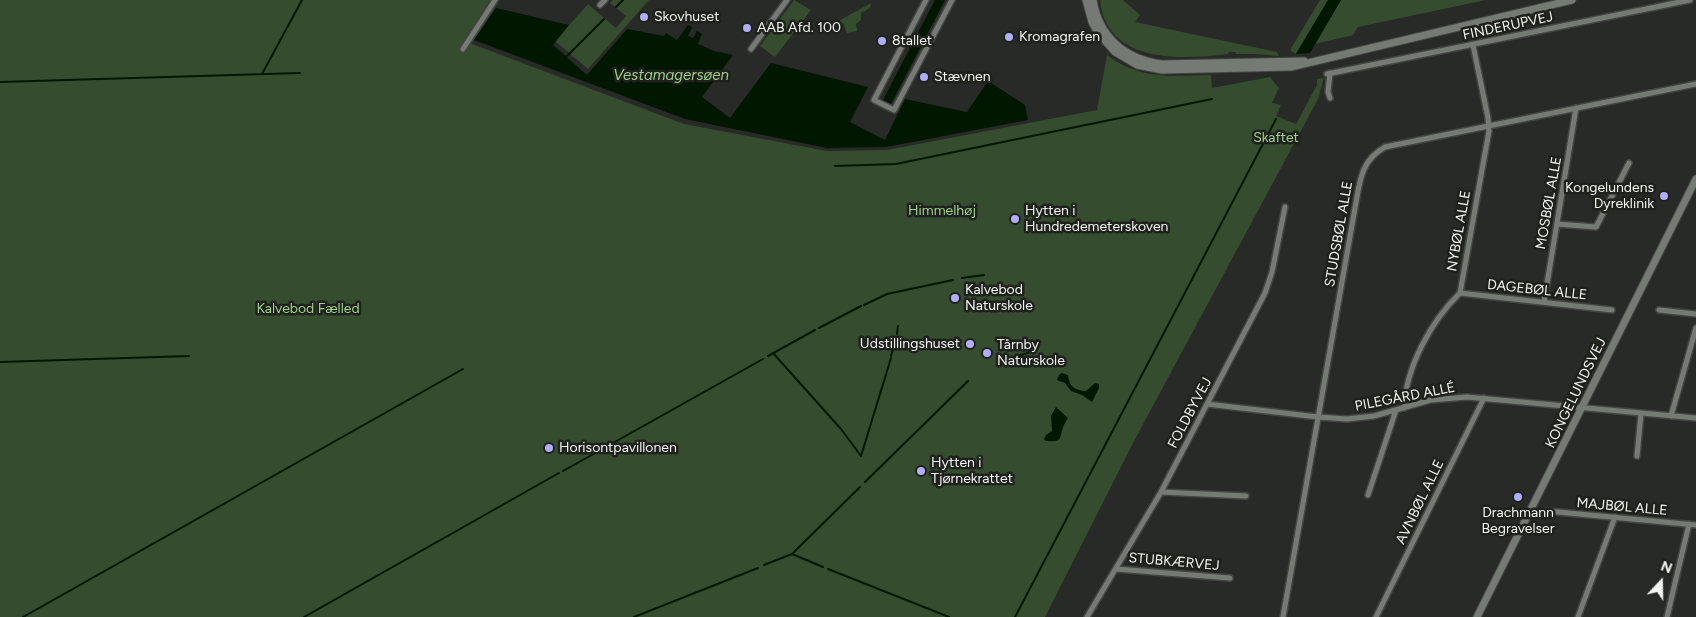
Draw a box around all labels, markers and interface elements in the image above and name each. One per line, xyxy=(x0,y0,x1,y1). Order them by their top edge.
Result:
street label: FINDERUPVEJ xyxy=(1461,8,1555,44)
place label: Skovhuset xyxy=(654,9,720,25)
marker: Skovhuset xyxy=(638,11,650,23)
place label: AAB Afd. 100 xyxy=(757,20,841,36)
marker: AAB Afd. 100 xyxy=(741,22,753,34)
place label: Kromagrafen xyxy=(1019,29,1100,45)
marker: Kromagrafen xyxy=(1003,31,1015,43)
place label: 8tallet xyxy=(892,33,932,49)
marker: 8tallet xyxy=(876,35,888,47)
water label: Vestamagersøen xyxy=(613,67,729,85)
place label: Stævnen xyxy=(934,69,991,85)
marker: Stævnen xyxy=(918,71,930,83)
park label: Skaftet xyxy=(1253,130,1299,146)
street label: MOSBØL ALLE xyxy=(1533,155,1565,251)
street label: STUDSBØL ALLE xyxy=(1321,180,1357,288)
place label: Kongelundens Dyreklinik xyxy=(1565,180,1654,212)
street label: NYBØL ALLE xyxy=(1444,189,1474,273)
marker: Kongelundens Dyreklinik xyxy=(1658,190,1670,202)
park label: Himmelhøj xyxy=(908,203,976,219)
place label: Hytten i Hundredemeterskoven xyxy=(1025,203,1168,236)
marker: Hytten i Hundredemeterskoven xyxy=(1009,213,1021,225)
street label: DAGEBØL ALLE xyxy=(1486,276,1588,304)
place label: Kalvebod Naturskole xyxy=(965,282,1033,314)
marker: Kalvebod Naturskole xyxy=(949,292,961,304)
park label: Kalvebod Fælled xyxy=(256,301,360,317)
street label: KONGELUNDSVEJ xyxy=(1542,335,1610,451)
place label: Udstillingshuset xyxy=(860,336,960,352)
place label: Tårnby Naturskole xyxy=(997,337,1065,370)
marker: Udstillingshuset xyxy=(964,338,976,350)
marker: Tårnby Naturskole xyxy=(981,347,993,359)
street label: FOLDBYVEJ xyxy=(1164,375,1216,451)
street label: PILEGÅRD ALLÉ xyxy=(1353,379,1457,415)
place label: Horisontpavillonen xyxy=(559,440,677,456)
marker: Horisontpavillonen xyxy=(543,442,555,454)
place label: Hytten i Tjørnekrattet xyxy=(931,455,1013,488)
street label: AVNBØL ALLE xyxy=(1392,457,1448,547)
marker: Hytten i Tjørnekrattet xyxy=(915,465,927,477)
marker: Drachmann Begravelser xyxy=(1512,491,1524,503)
street label: MAJBØL ALLE xyxy=(1576,495,1668,519)
place label: Drachmann Begravelser xyxy=(1482,505,1554,538)
street label: STUBKÆRVEJ xyxy=(1128,550,1220,574)
north arrow xyxy=(1636,557,1686,607)
text: N xyxy=(1658,558,1675,577)

